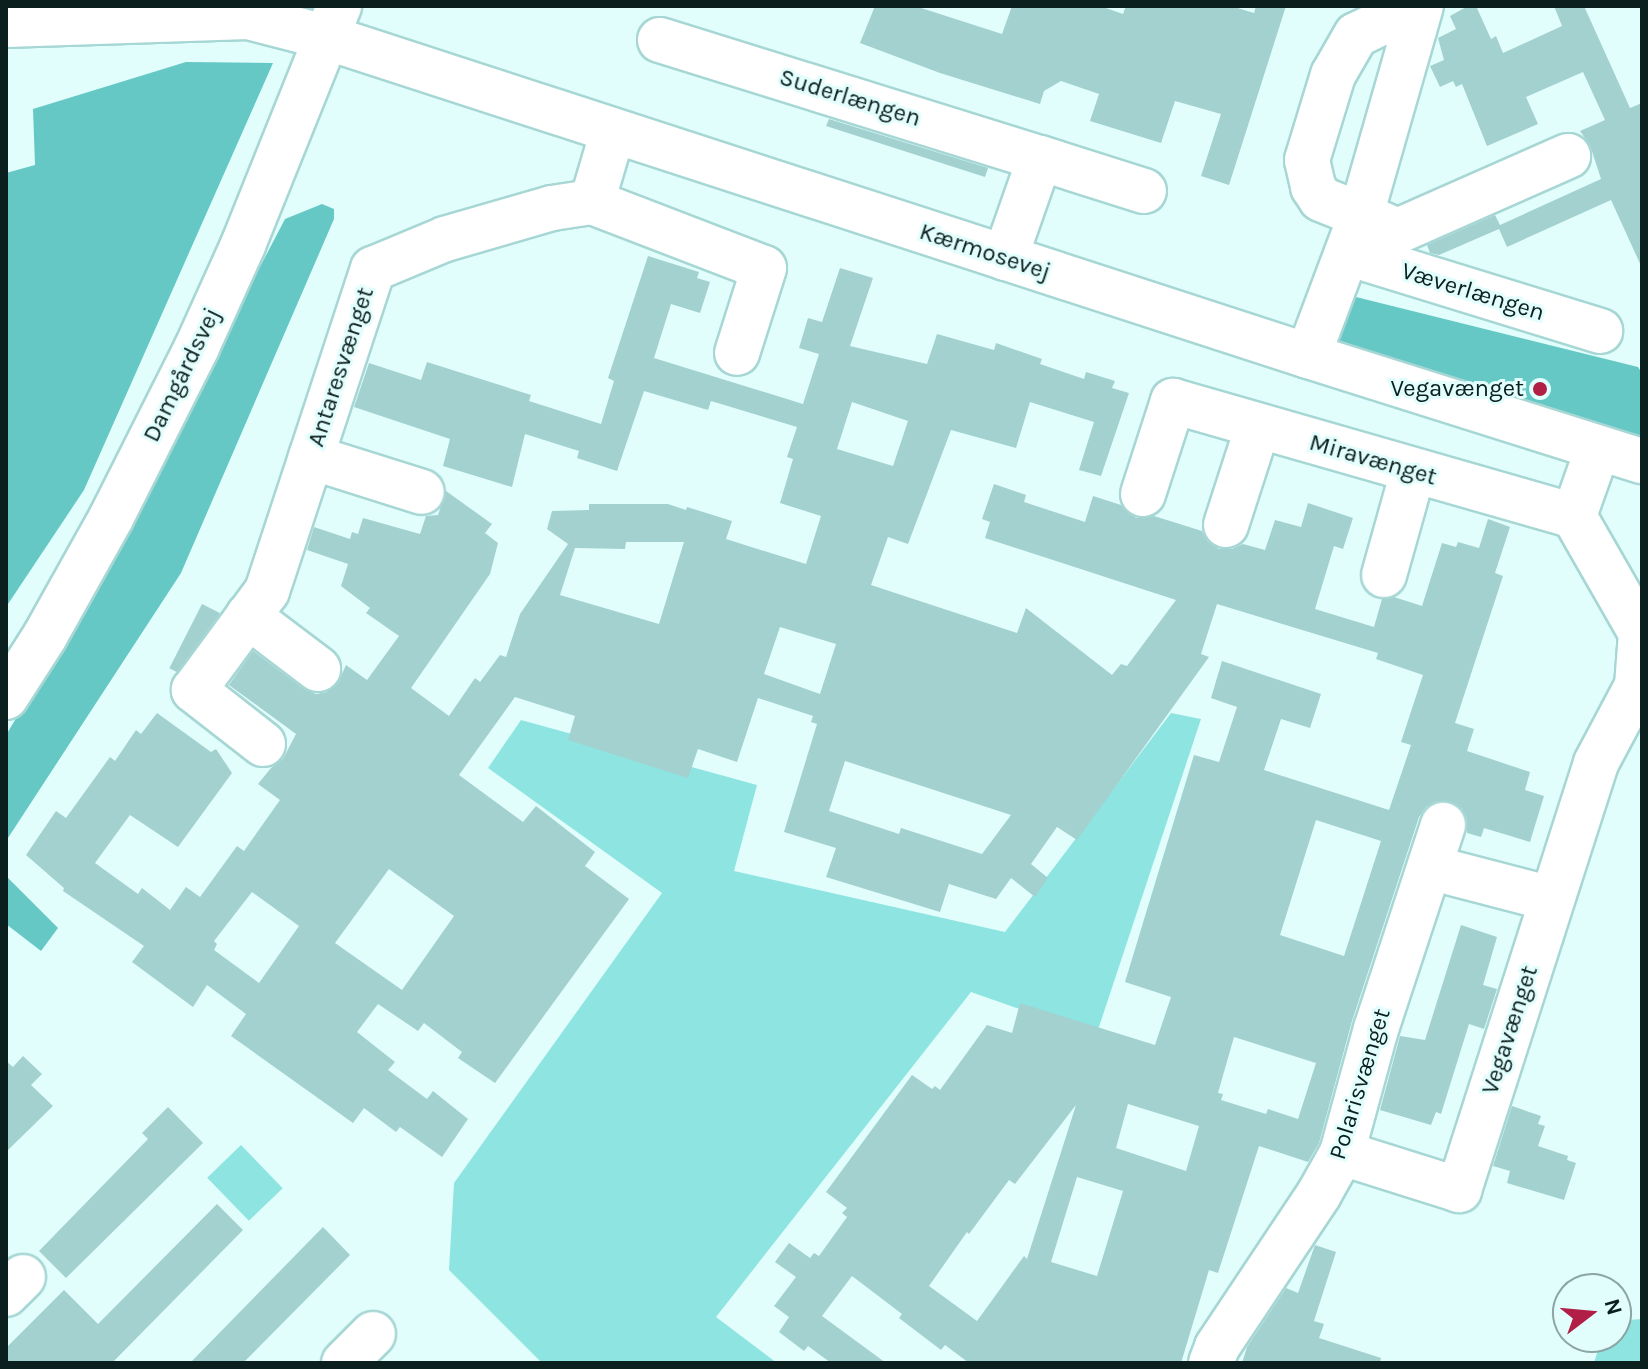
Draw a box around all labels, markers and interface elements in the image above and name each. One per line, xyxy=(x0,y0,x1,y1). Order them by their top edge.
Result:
street label: Suderlængen xyxy=(776,63,924,133)
street label: Kærmosevej xyxy=(916,217,1054,287)
street label: Væverlængen xyxy=(1398,257,1548,327)
street label: Antaresvænget xyxy=(302,284,380,450)
street label: Damgårdsvej xyxy=(137,303,227,447)
place label: Vegavænget xyxy=(1390,375,1524,403)
marker: Vegavænget xyxy=(1531,380,1549,398)
street label: Miravænget xyxy=(1306,428,1440,492)
street label: Vegavænget xyxy=(1476,962,1544,1098)
street label: Polarisvænget xyxy=(1323,1005,1397,1163)
north arrow xyxy=(1552,1273,1632,1353)
text: N xyxy=(1598,1296,1628,1318)

